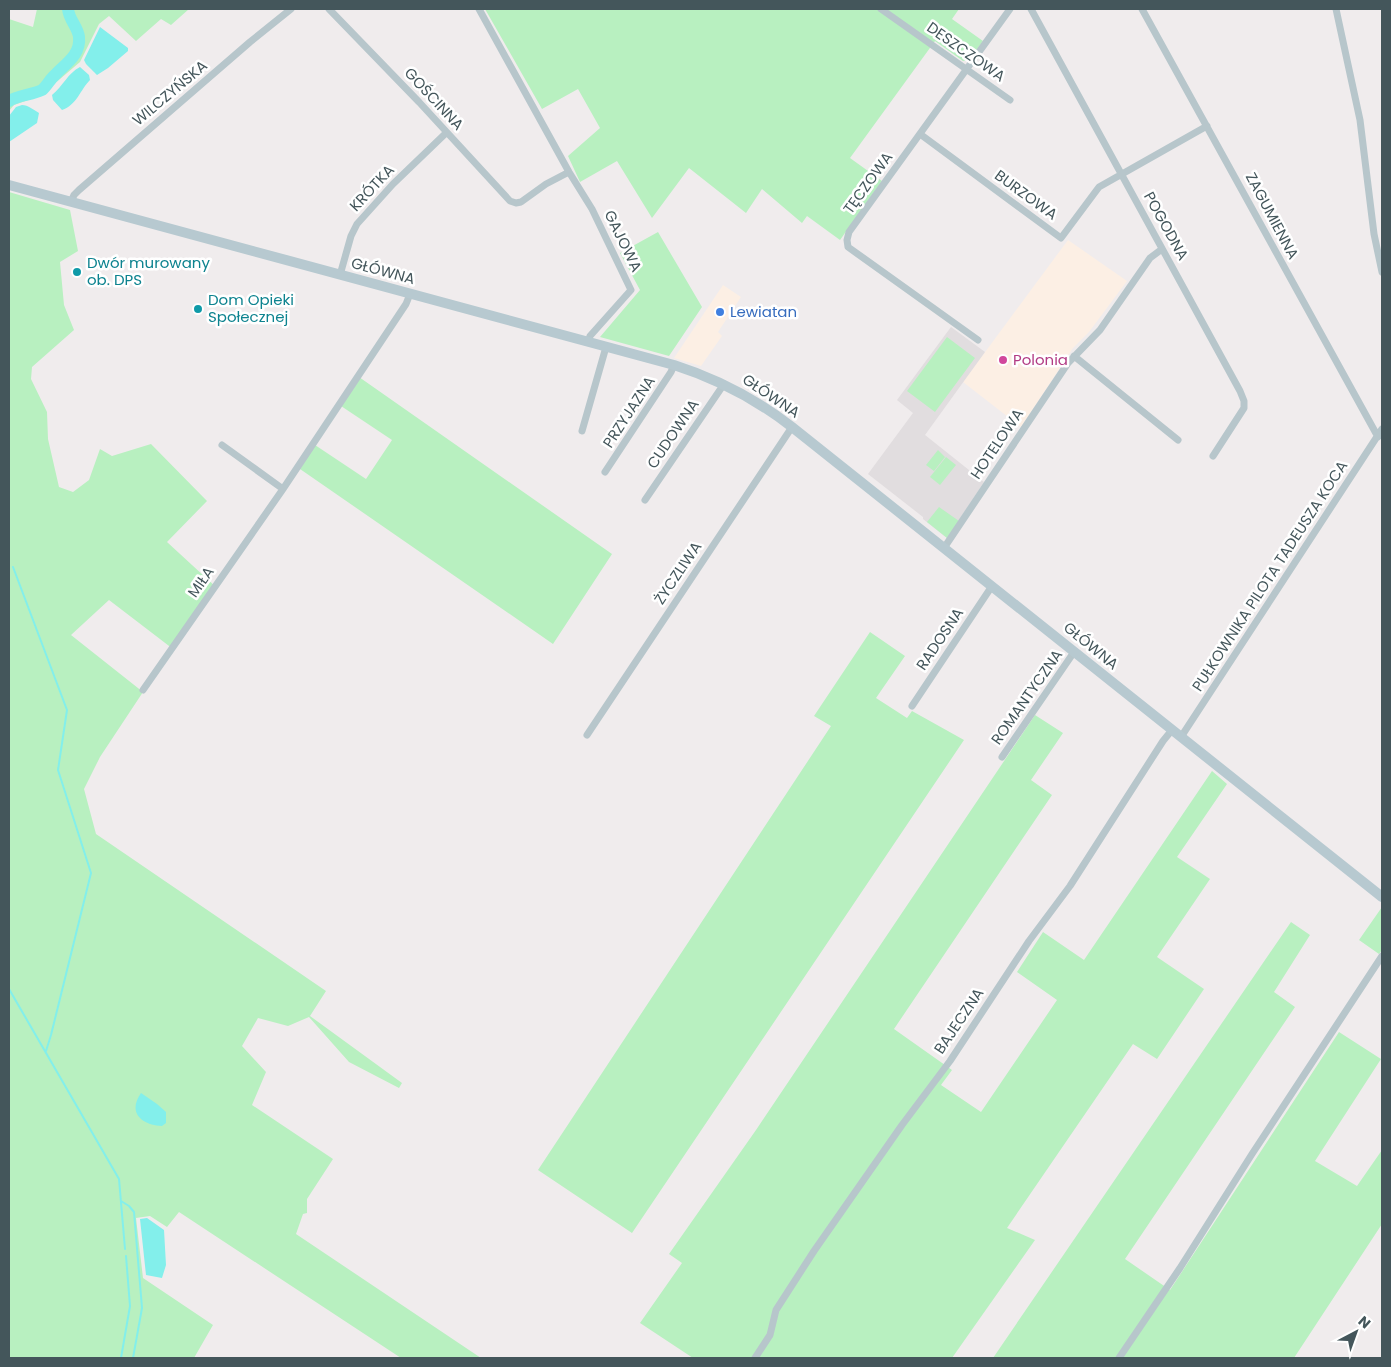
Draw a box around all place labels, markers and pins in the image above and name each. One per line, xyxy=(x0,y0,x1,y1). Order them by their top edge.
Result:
place label: Dwór murowany ob. DPS xyxy=(87,252,210,290)
marker: Dwór murowany ob. DPS xyxy=(71,266,83,278)
place label: Dom Opieki Społecznej xyxy=(208,289,294,327)
place label: Lewiatan xyxy=(730,301,797,322)
marker: Dom Opieki Społecznej xyxy=(192,303,204,315)
marker: Lewiatan xyxy=(714,306,726,318)
place label: Polonia xyxy=(1013,349,1068,370)
marker: Polonia xyxy=(997,354,1009,366)

